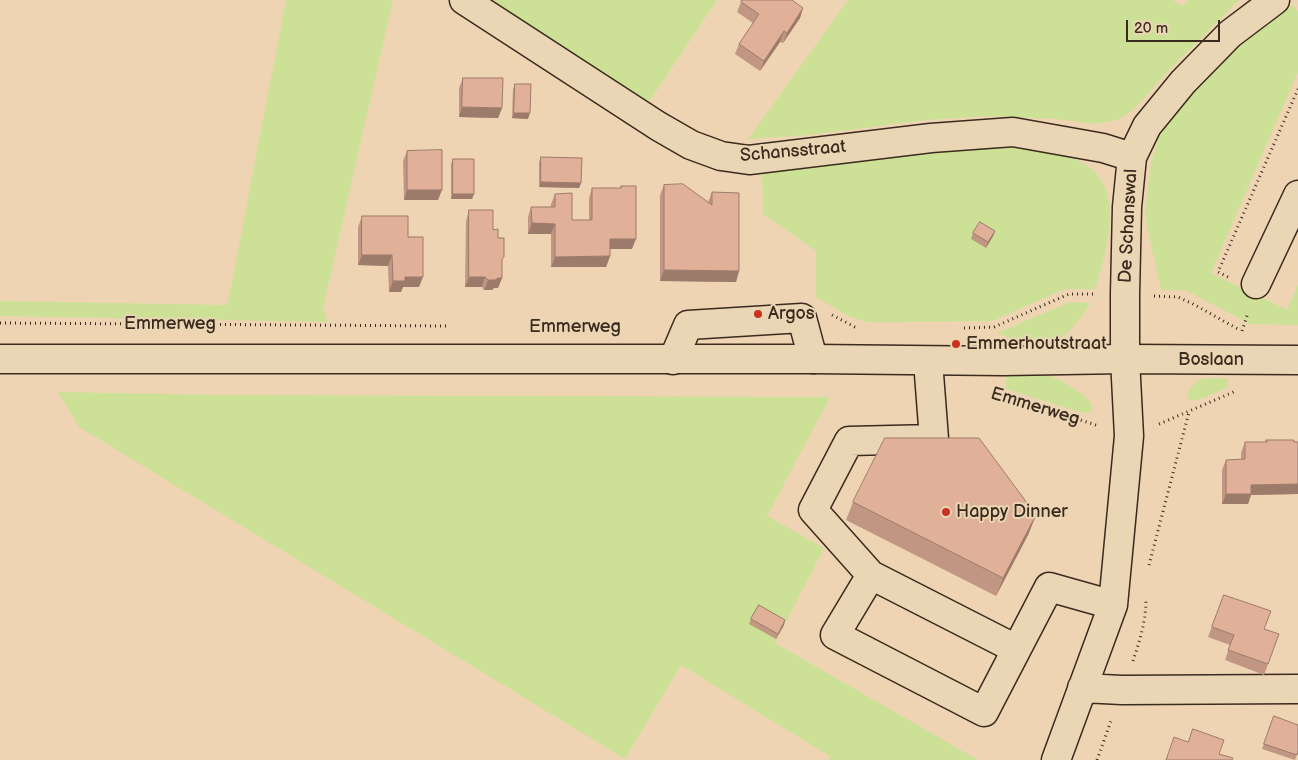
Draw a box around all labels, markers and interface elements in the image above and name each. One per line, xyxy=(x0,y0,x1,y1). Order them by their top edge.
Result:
scale bar xyxy=(1128,10,1222,42)
text: 20 m xyxy=(1134,19,1168,38)
street label: Schansstraat xyxy=(739,137,847,167)
street label: De Schanswal xyxy=(1115,168,1143,284)
place label: Argos xyxy=(768,303,815,325)
marker: Argos xyxy=(752,308,764,320)
street label: Emmerweg xyxy=(124,313,216,335)
street label: Emmerweg xyxy=(529,316,621,338)
place label: Emmerhoutstraat xyxy=(966,333,1107,355)
marker: Emmerhoutstraat xyxy=(950,338,962,350)
street label: Boslaan xyxy=(1178,349,1244,371)
street label: Emmerweg xyxy=(988,383,1082,431)
place label: Happy Dinner xyxy=(956,501,1068,523)
marker: Happy Dinner xyxy=(940,506,952,518)

